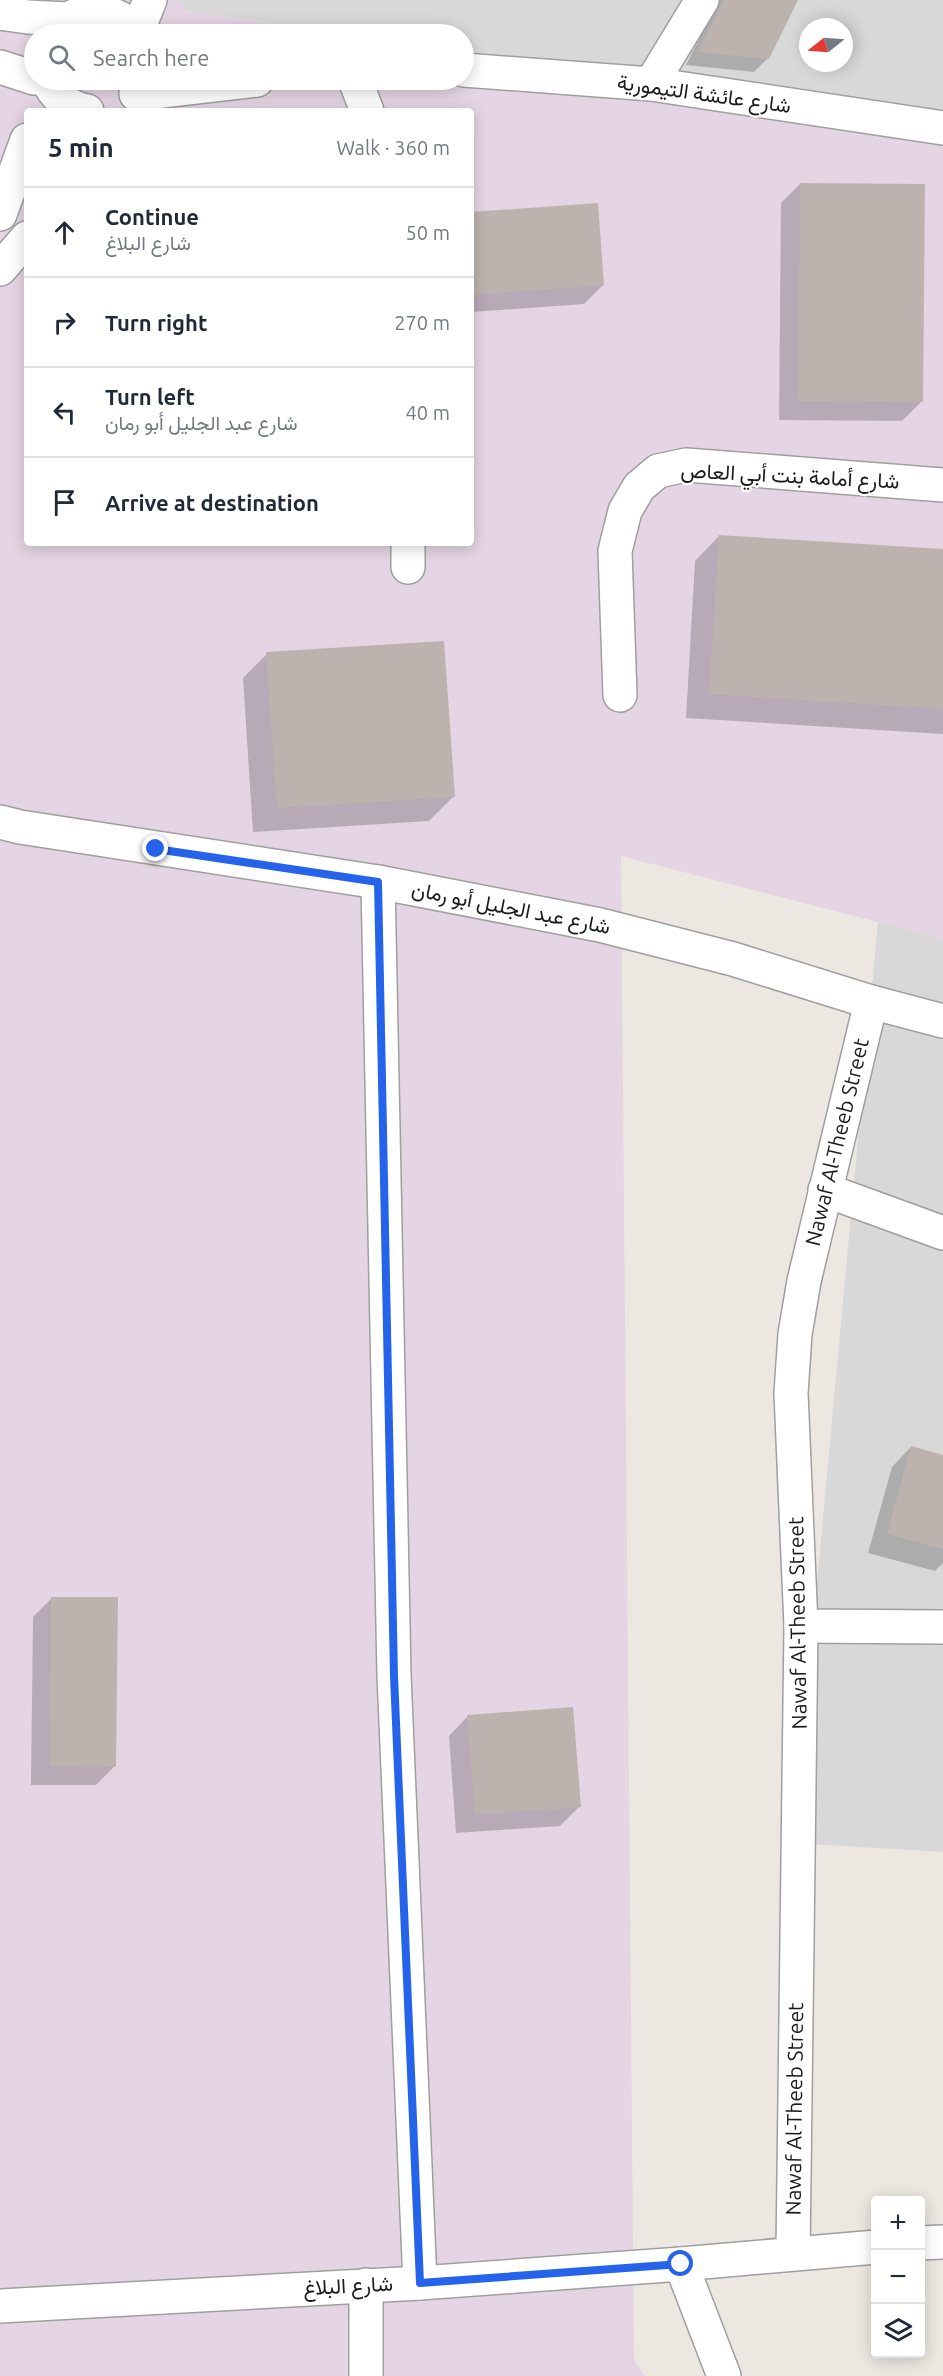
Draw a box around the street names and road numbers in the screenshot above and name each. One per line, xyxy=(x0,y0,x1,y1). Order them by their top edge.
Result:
street label: شارع عائشة التيمورية xyxy=(615,69,793,120)
street label: شارع أمامة بنت أبي العاص xyxy=(680,457,900,499)
street label: شارع عبد الجليل أبو رمان xyxy=(409,876,613,941)
street label: Nawaf Al-Theeb Street xyxy=(800,1036,873,1248)
street label: Nawaf Al-Theeb Street xyxy=(783,1517,811,1730)
street label: Nawaf Al-Theeb Street xyxy=(780,2002,807,2216)
street label: شارع البلاغ xyxy=(302,2271,394,2302)

